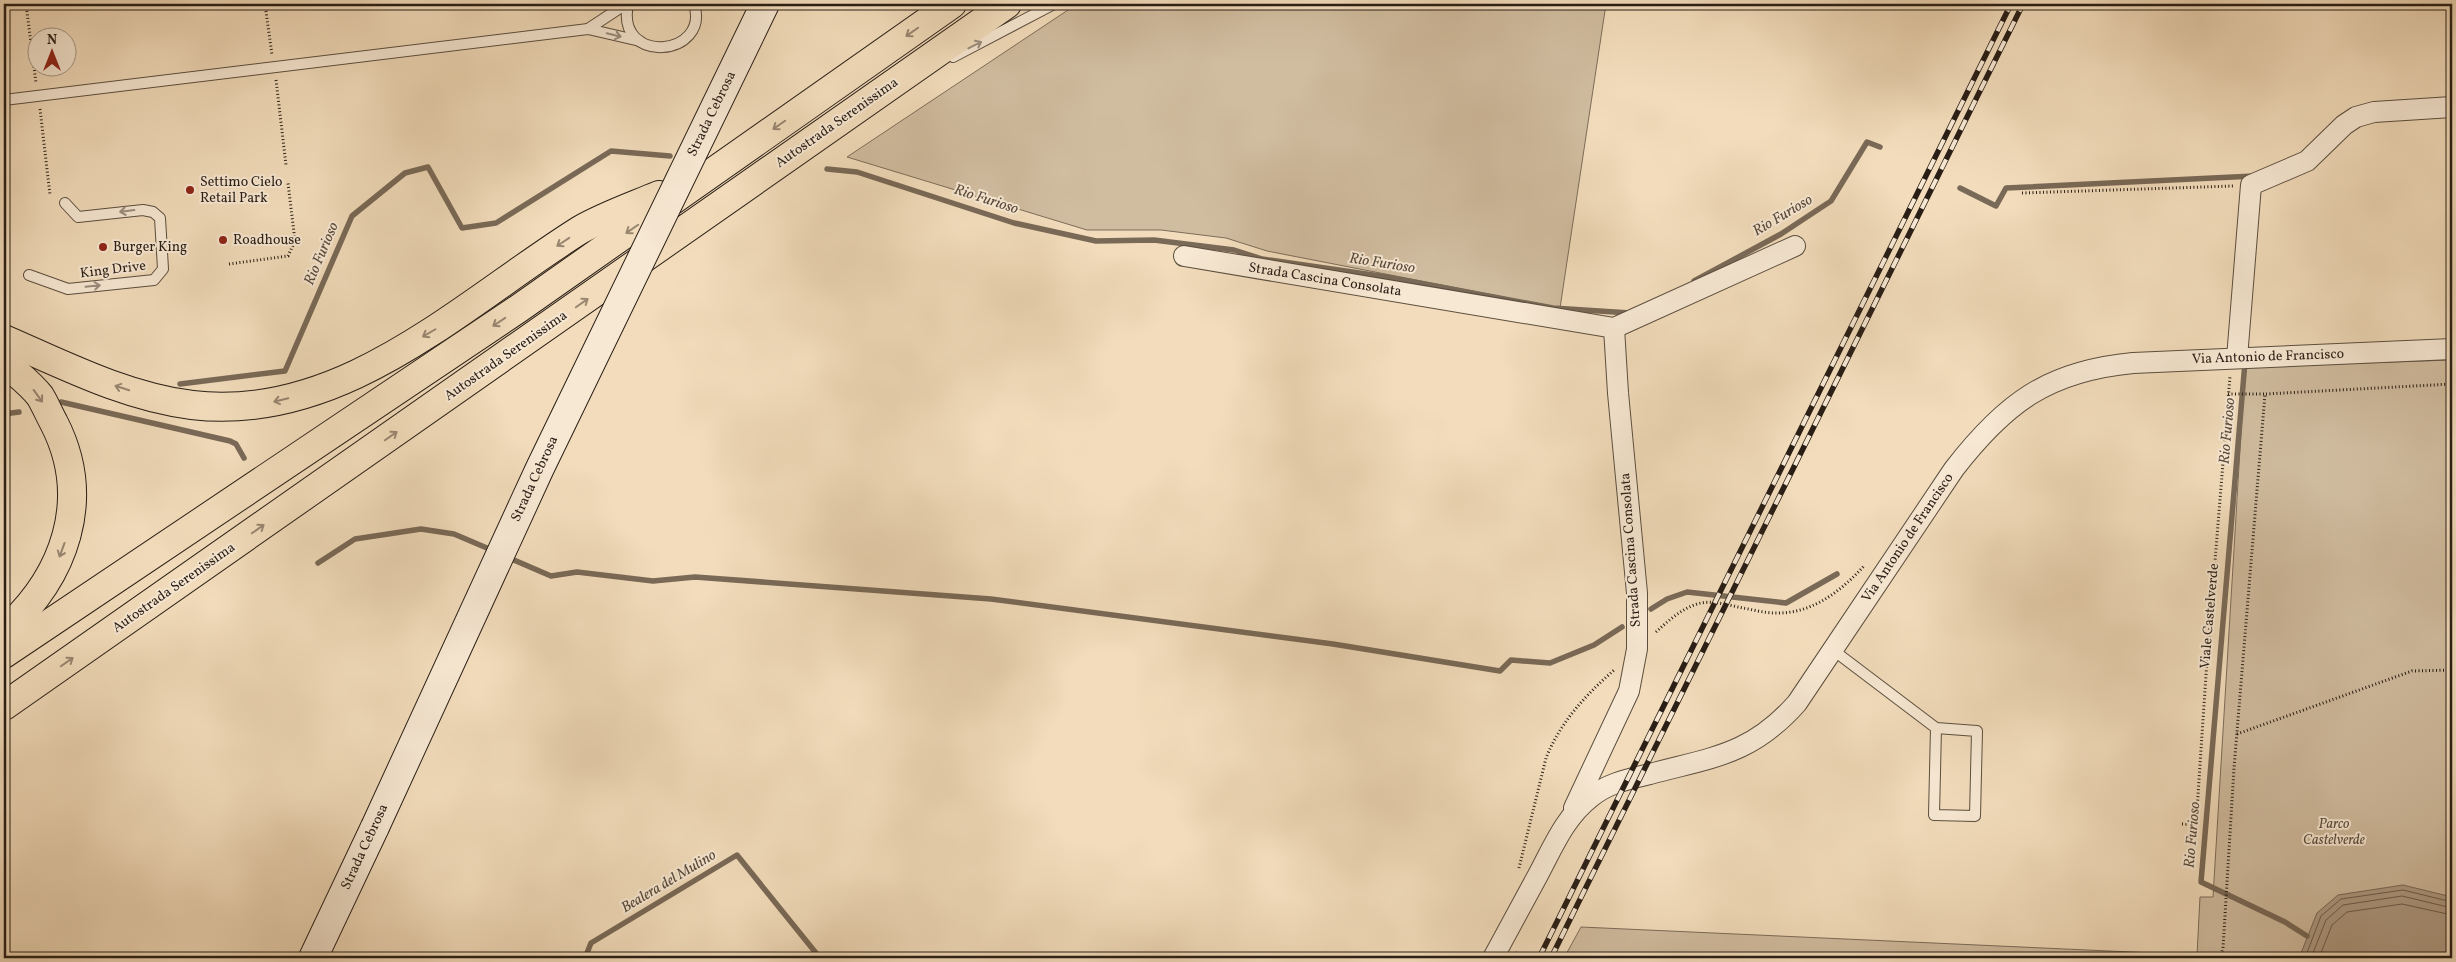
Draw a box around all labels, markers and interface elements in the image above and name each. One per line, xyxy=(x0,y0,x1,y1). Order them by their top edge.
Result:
one-way arrow xyxy=(905,27,919,37)
north arrow xyxy=(28,28,78,78)
text: N xyxy=(47,31,57,50)
one-way arrow xyxy=(605,31,621,40)
one-way arrow xyxy=(967,40,982,49)
street label: Strada Cebrosa xyxy=(683,68,741,160)
street label: Autostrada Serenissima xyxy=(772,73,902,173)
one-way arrow xyxy=(772,120,786,130)
place label: Settimo Cielo Retail Park xyxy=(200,173,283,208)
water label: Rio Furioso xyxy=(951,180,1021,220)
marker: Settimo Cielo Retail Park xyxy=(184,184,196,196)
water label: Rio Furioso xyxy=(1749,190,1817,242)
one-way arrow xyxy=(119,206,135,216)
water label: Rio Furioso xyxy=(299,219,345,289)
one-way arrow xyxy=(625,224,639,234)
place label: Roadhouse xyxy=(233,231,301,250)
marker: Roadhouse xyxy=(217,234,229,246)
one-way arrow xyxy=(556,237,570,247)
place label: Burger King xyxy=(113,238,187,257)
marker: Burger King xyxy=(97,241,109,253)
water label: Rio Furioso xyxy=(1348,248,1417,280)
street label: King Drive xyxy=(79,256,147,283)
street label: Strada Cascina Consolata xyxy=(1247,258,1403,302)
one-way arrow xyxy=(85,281,101,291)
one-way arrow xyxy=(575,298,589,308)
street label: Autostrada Serenissima xyxy=(441,306,571,406)
one-way arrow xyxy=(492,317,506,327)
one-way arrow xyxy=(422,329,436,339)
street label: Via Antonio de Francisco xyxy=(2192,345,2344,369)
one-way arrow xyxy=(114,382,130,392)
one-way arrow xyxy=(33,389,43,403)
one-way arrow xyxy=(274,396,290,405)
water label: Rio Furioso xyxy=(2215,397,2241,465)
one-way arrow xyxy=(384,431,398,441)
street label: Strada Cebrosa xyxy=(507,433,563,525)
street label: Via Antonio de Francisco xyxy=(1858,470,1958,606)
street label: Strada Cascina Consolata xyxy=(1616,472,1646,628)
one-way arrow xyxy=(251,524,265,534)
street label: Autostrada Serenissima xyxy=(109,538,239,638)
one-way arrow xyxy=(57,542,66,557)
street label: Viale Castelverde xyxy=(2196,562,2224,669)
one-way arrow xyxy=(60,657,74,667)
street label: Strada Cebrosa xyxy=(337,801,393,893)
water label: Rio Furioso xyxy=(2180,801,2206,869)
park label: Parco Castelverde xyxy=(2303,815,2365,850)
water label: Bealera del Mulino xyxy=(617,845,721,919)

